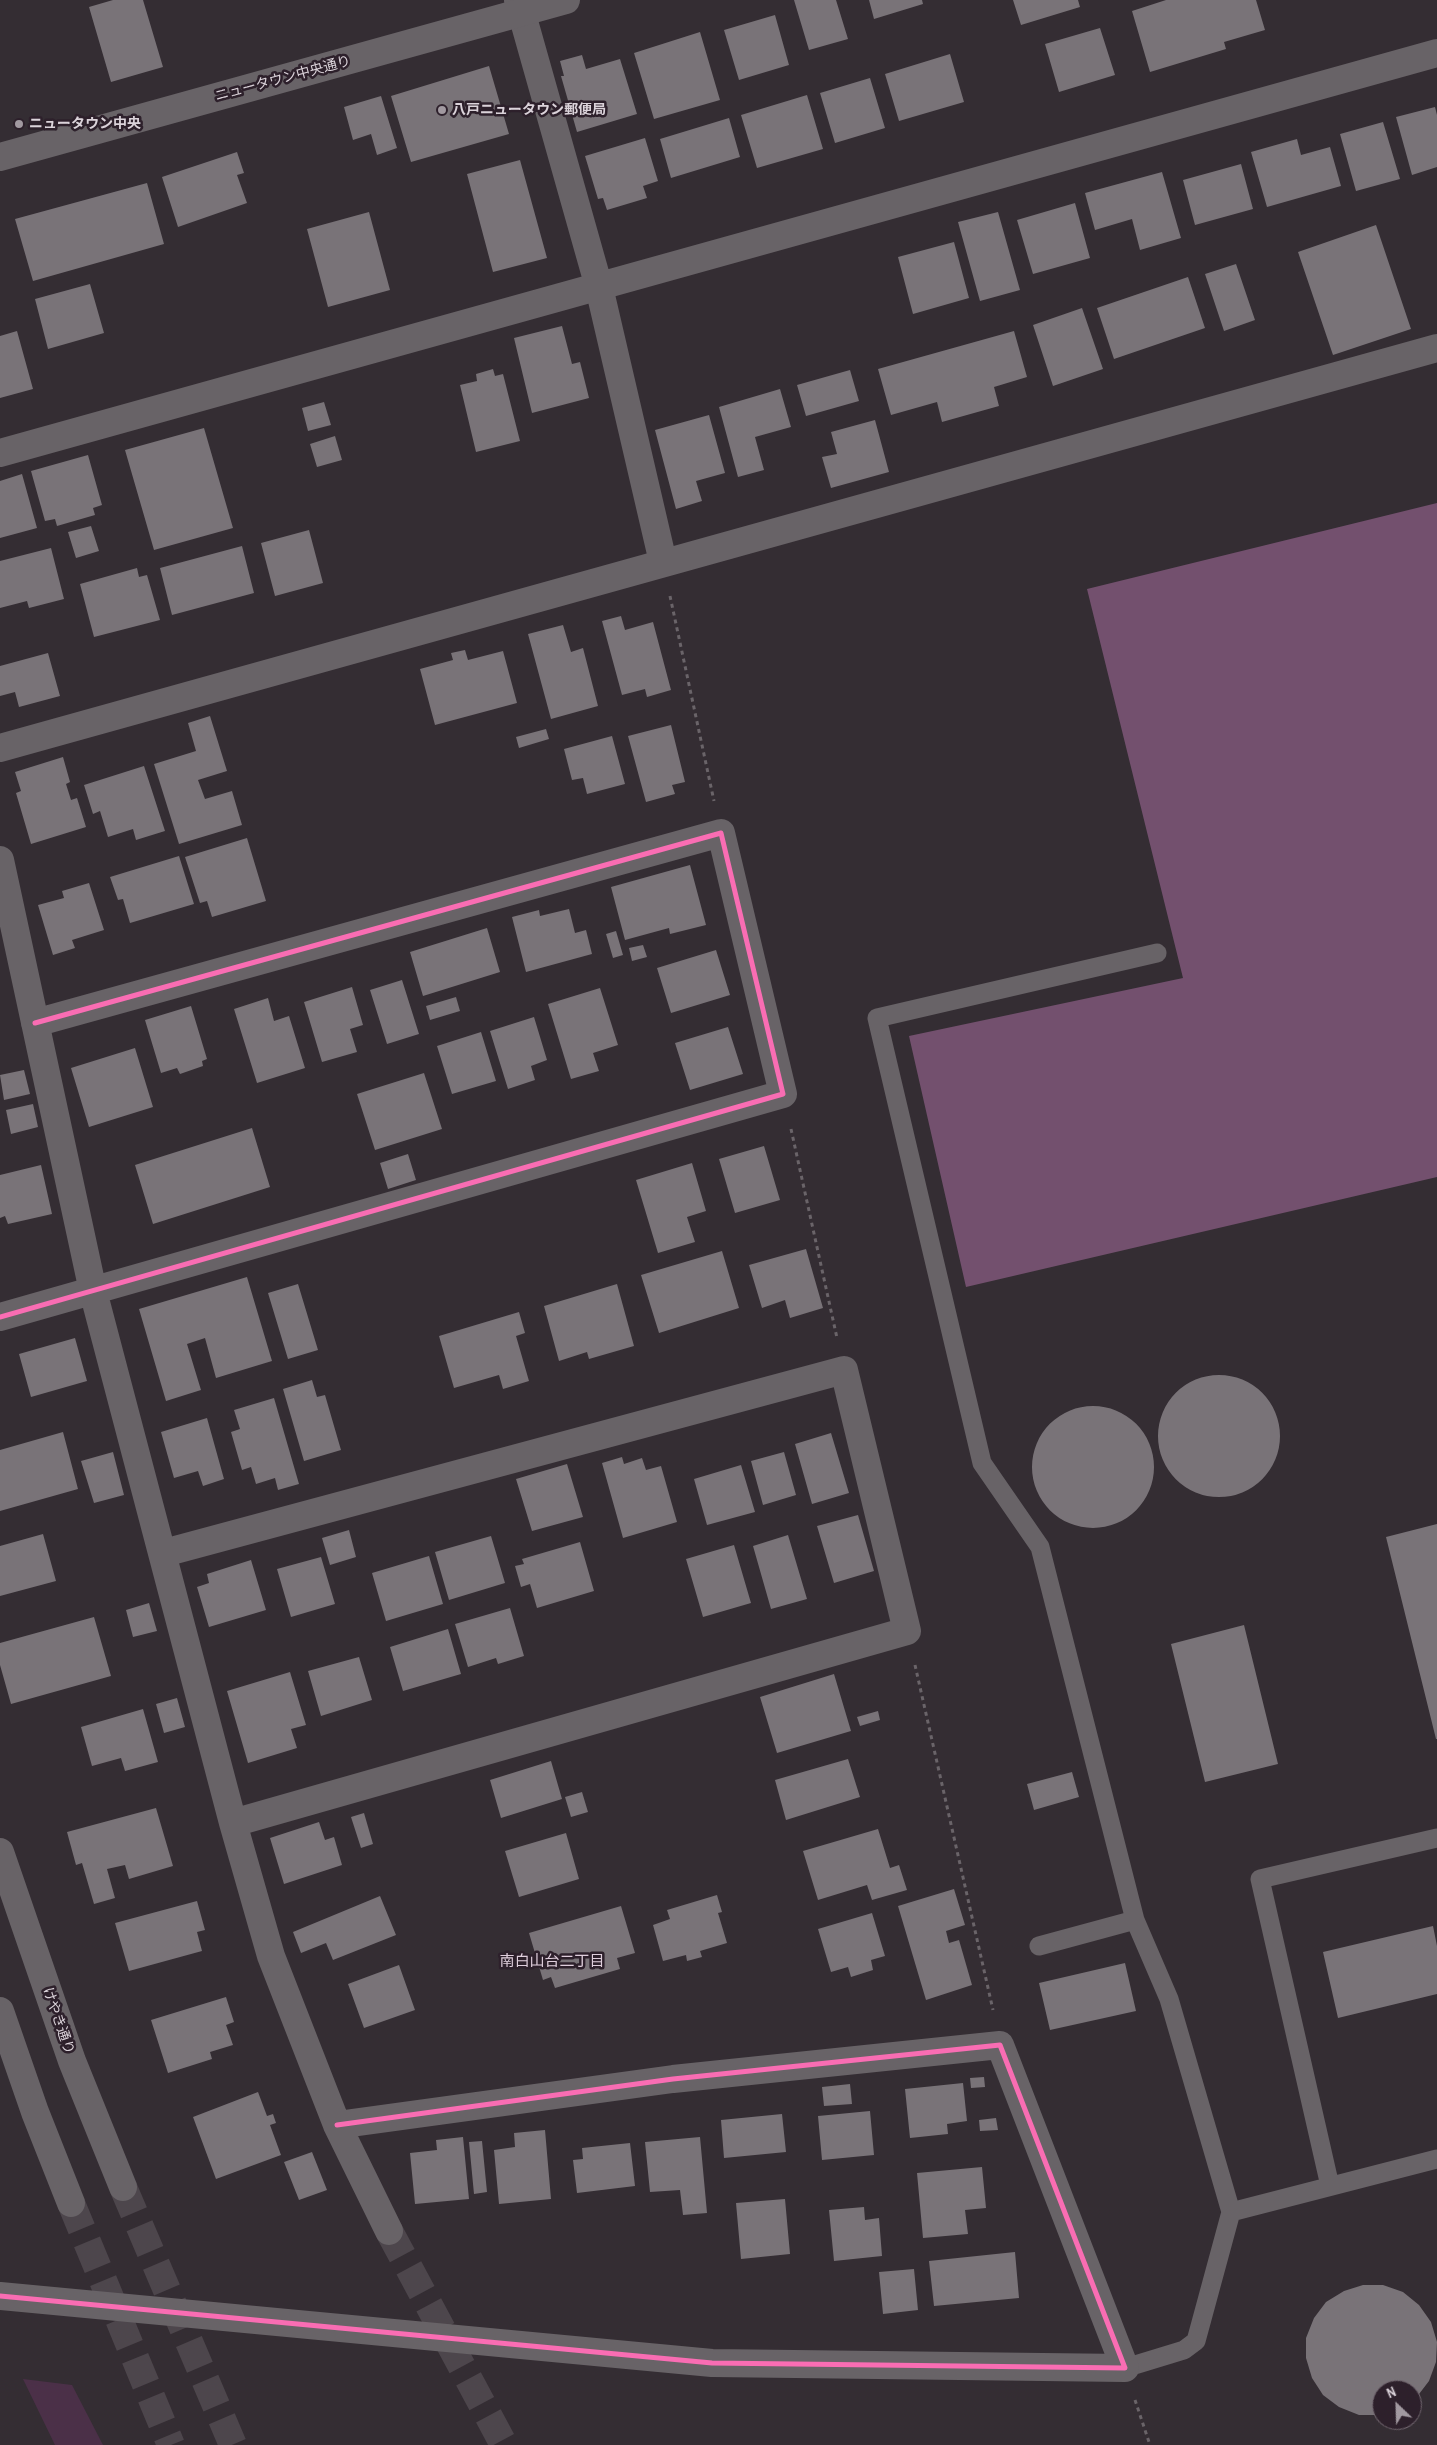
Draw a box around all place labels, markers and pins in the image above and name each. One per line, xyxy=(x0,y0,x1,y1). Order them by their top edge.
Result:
place label: 八戸ニュータウン郵便局 xyxy=(452,102,606,118)
marker: 八戸ニュータウン郵便局 xyxy=(436,104,448,116)
place label: ニュータウン中央 xyxy=(29,116,141,132)
marker: ニュータウン中央 xyxy=(13,118,25,130)

